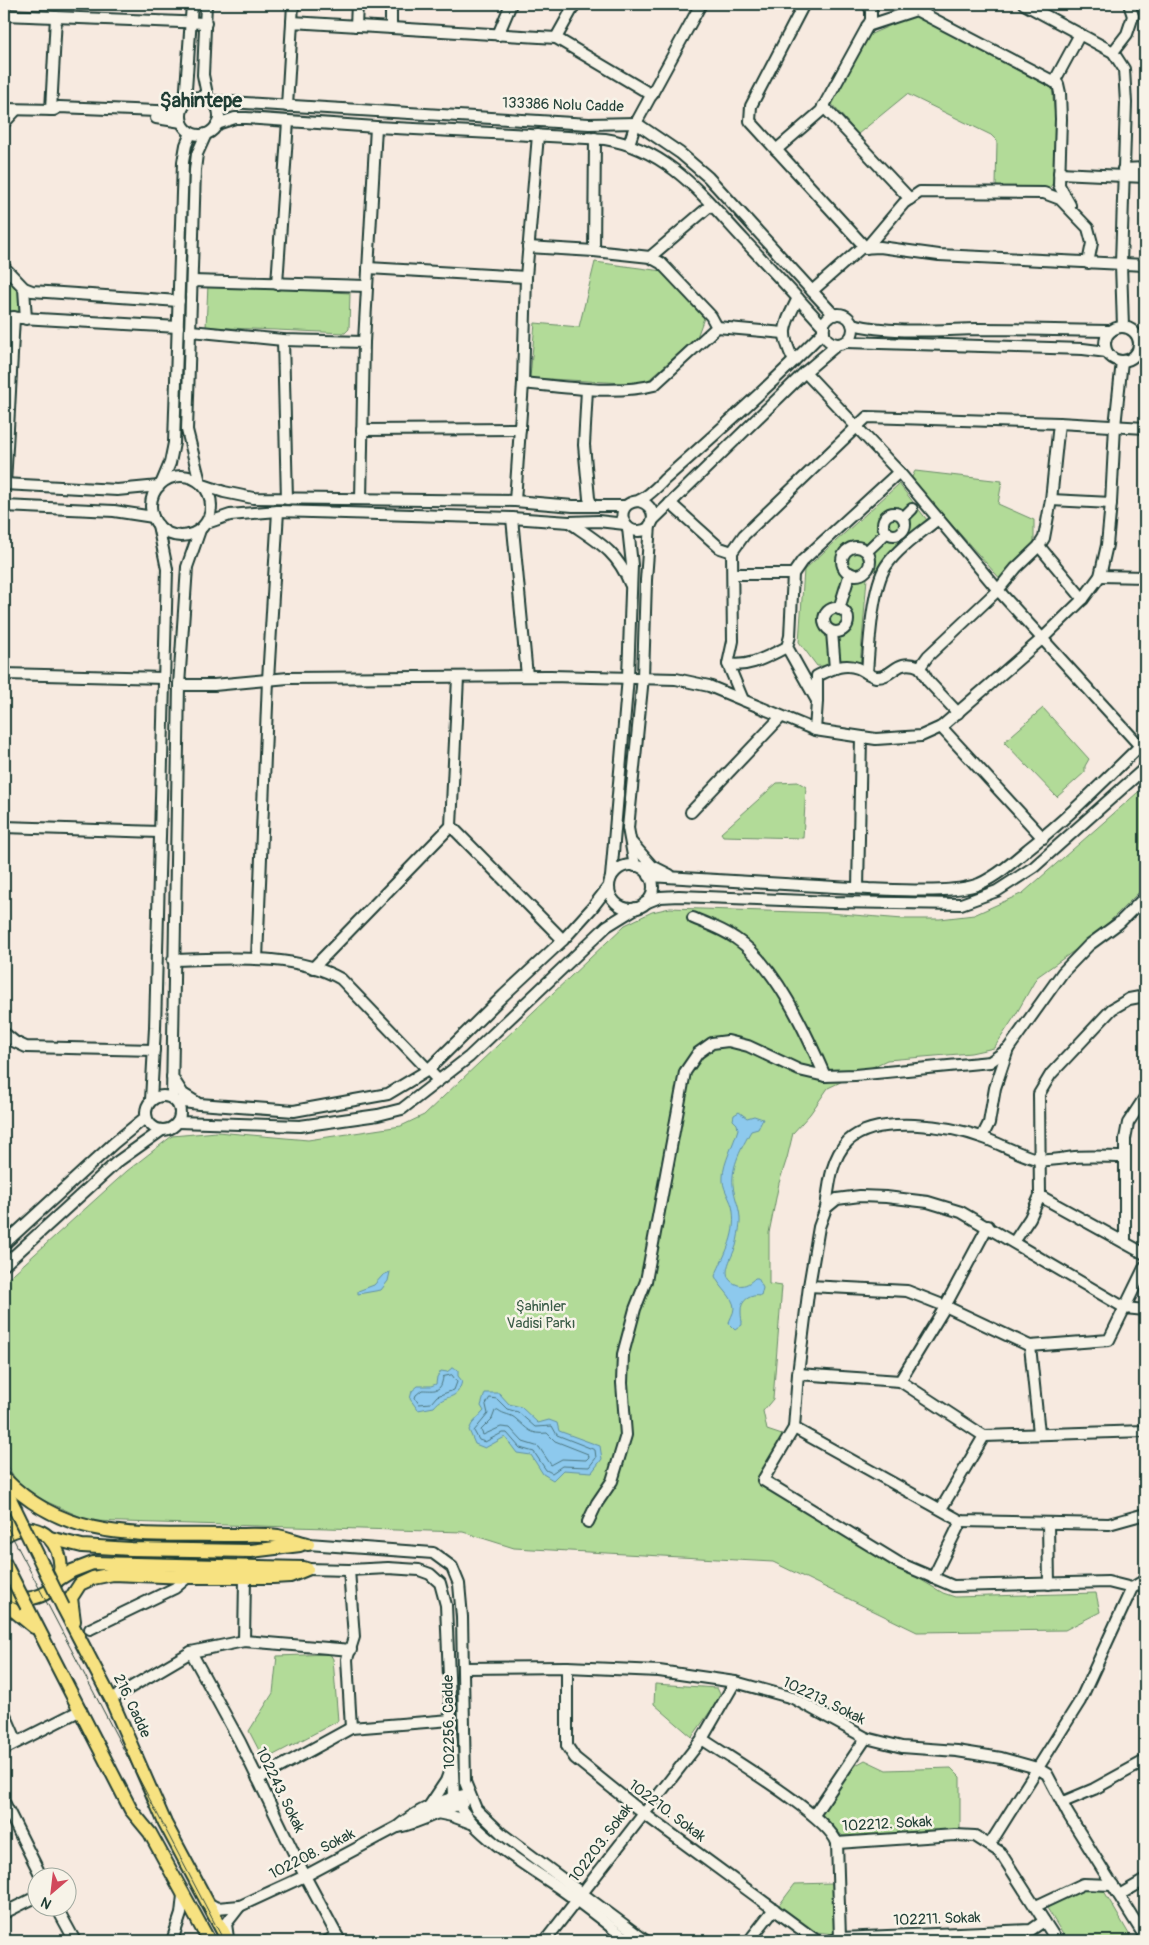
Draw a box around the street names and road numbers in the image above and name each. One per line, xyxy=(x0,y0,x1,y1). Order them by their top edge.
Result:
street label: 133386 Nolu Cadde xyxy=(502,93,625,117)
street label: 216. Cadde xyxy=(109,1671,155,1741)
street label: 102213. Sokak xyxy=(779,1673,869,1730)
street label: 102256. Cadde xyxy=(439,1674,459,1770)
street label: 102243. Sokak xyxy=(251,1744,309,1837)
street label: 102210. Sokak xyxy=(625,1776,710,1847)
street label: 102203. Sokak xyxy=(565,1799,637,1886)
street label: 102212. Sokak xyxy=(842,1812,933,1836)
street label: 102208. Sokak xyxy=(266,1824,359,1884)
street label: 102211. Sokak xyxy=(893,1908,982,1930)

